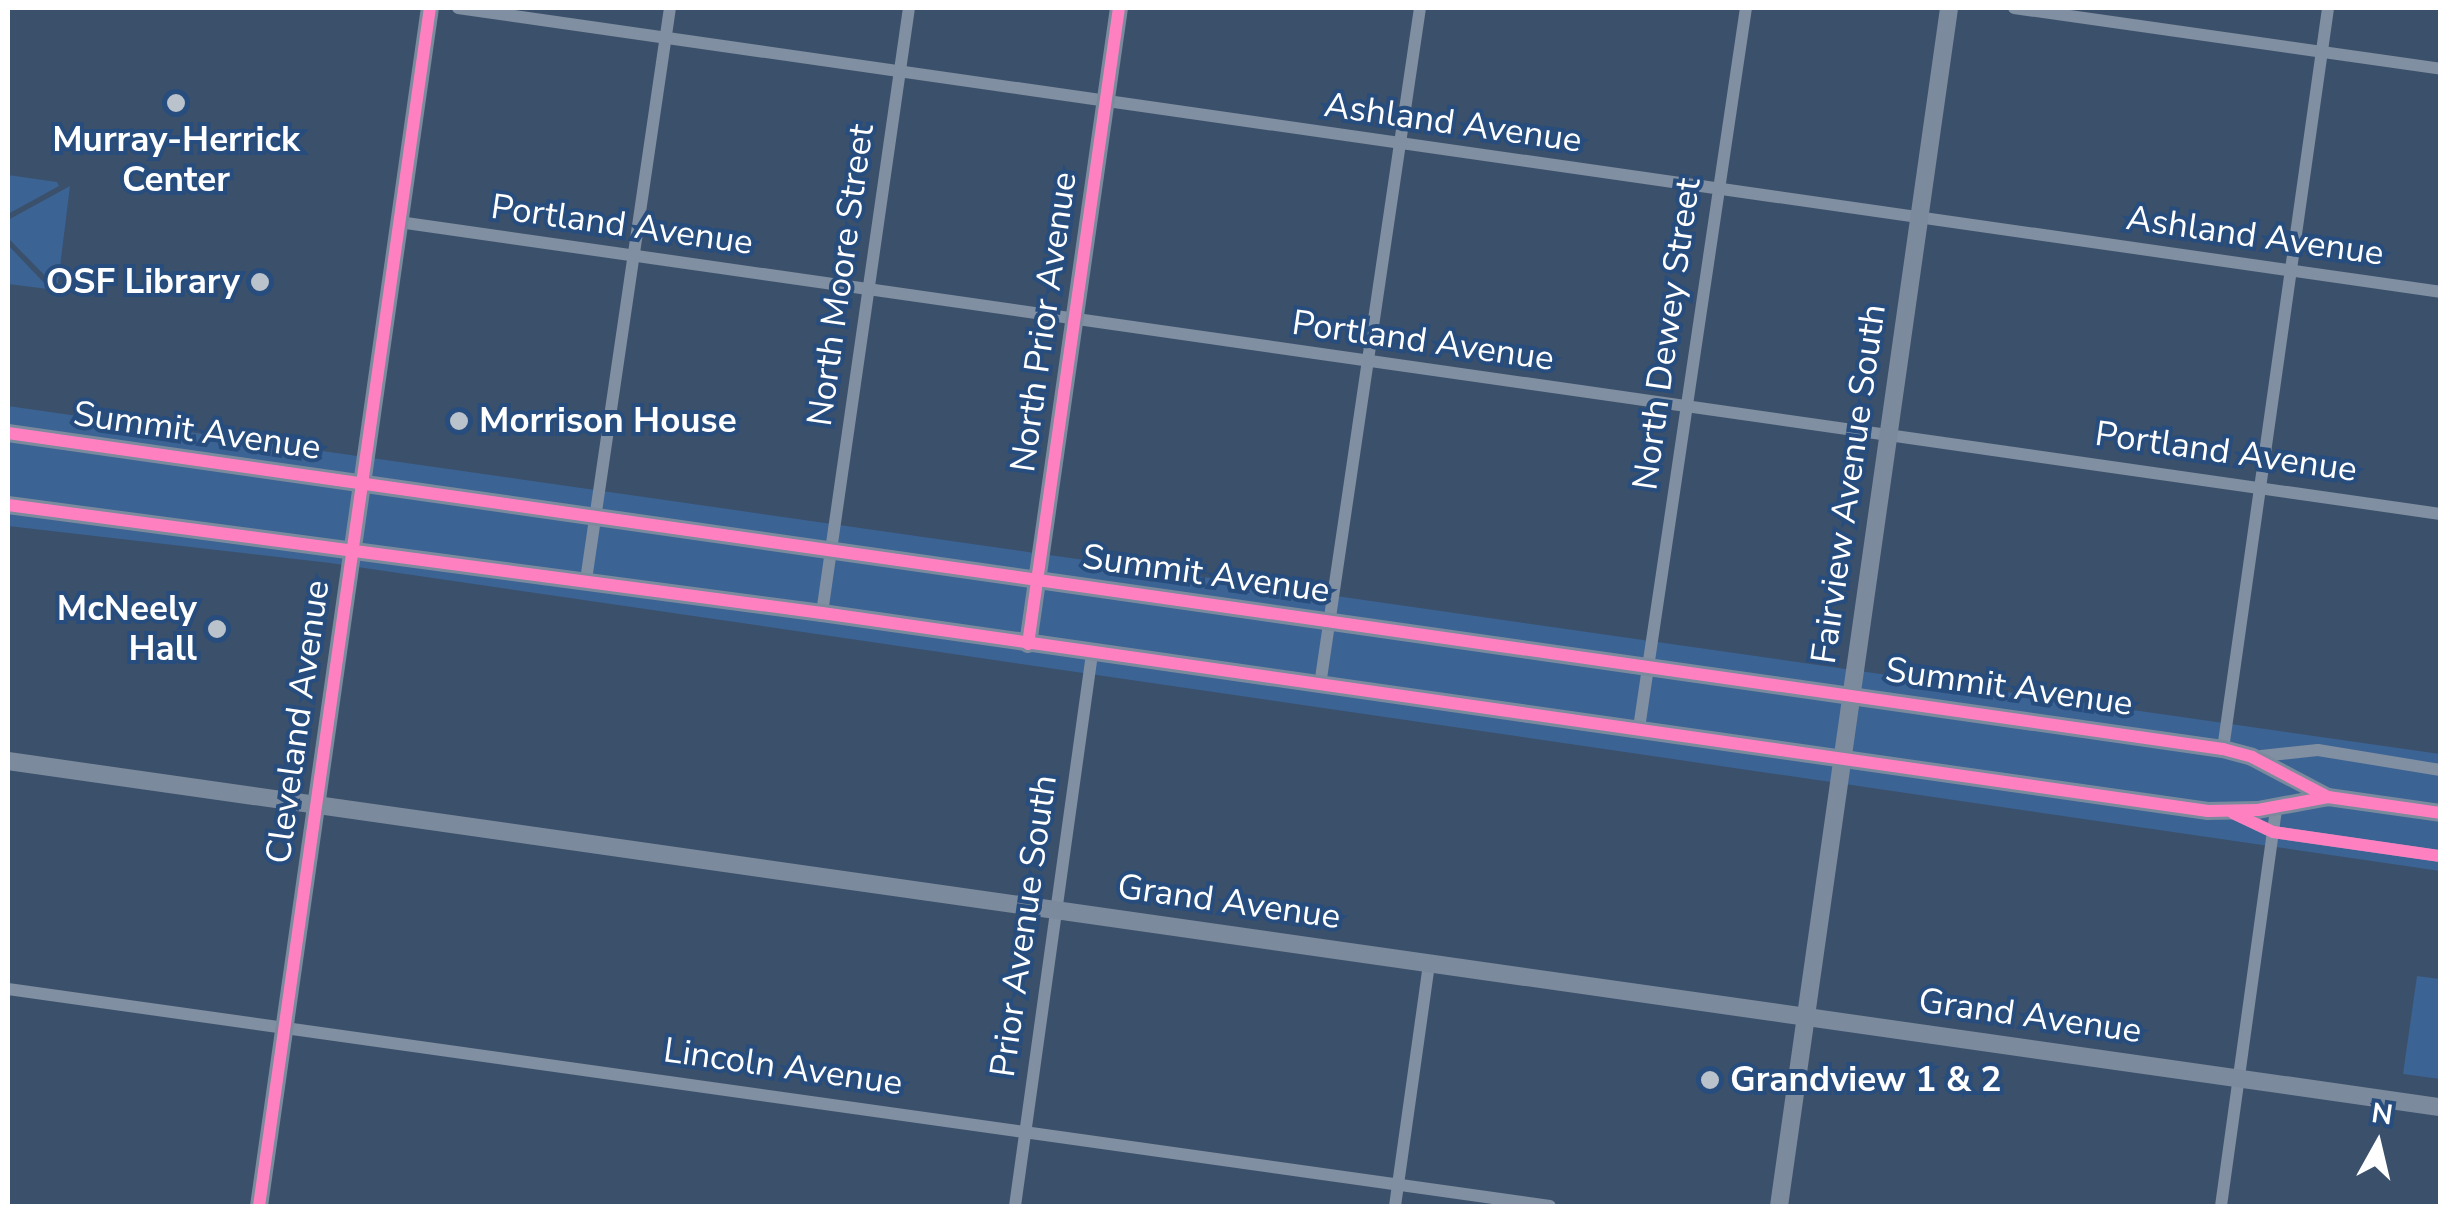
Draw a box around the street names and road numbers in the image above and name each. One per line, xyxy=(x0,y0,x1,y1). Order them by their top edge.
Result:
street label: Ashland Avenue xyxy=(1322,84,1584,162)
street label: North Moore Street xyxy=(799,121,883,429)
street label: North Prior Avenue xyxy=(1002,169,1086,475)
street label: North Dewey Street xyxy=(1624,175,1710,493)
street label: Portland Avenue xyxy=(488,186,756,264)
street label: Ashland Avenue xyxy=(2124,197,2386,275)
street label: Portland Avenue xyxy=(1289,302,1557,380)
street label: Fairview Avenue South xyxy=(1803,302,1895,666)
street label: Summit Avenue xyxy=(71,393,323,469)
street label: Portland Avenue xyxy=(2092,413,2360,491)
street label: Summit Avenue xyxy=(1080,536,1332,612)
street label: Cleveland Avenue xyxy=(257,578,339,866)
street label: Summit Avenue xyxy=(1883,649,2135,725)
street label: Prior Avenue South xyxy=(982,772,1066,1080)
street label: Grand Avenue xyxy=(1115,866,1343,938)
street label: Grand Avenue xyxy=(1916,980,2144,1052)
street label: Lincoln Avenue xyxy=(661,1029,905,1105)

